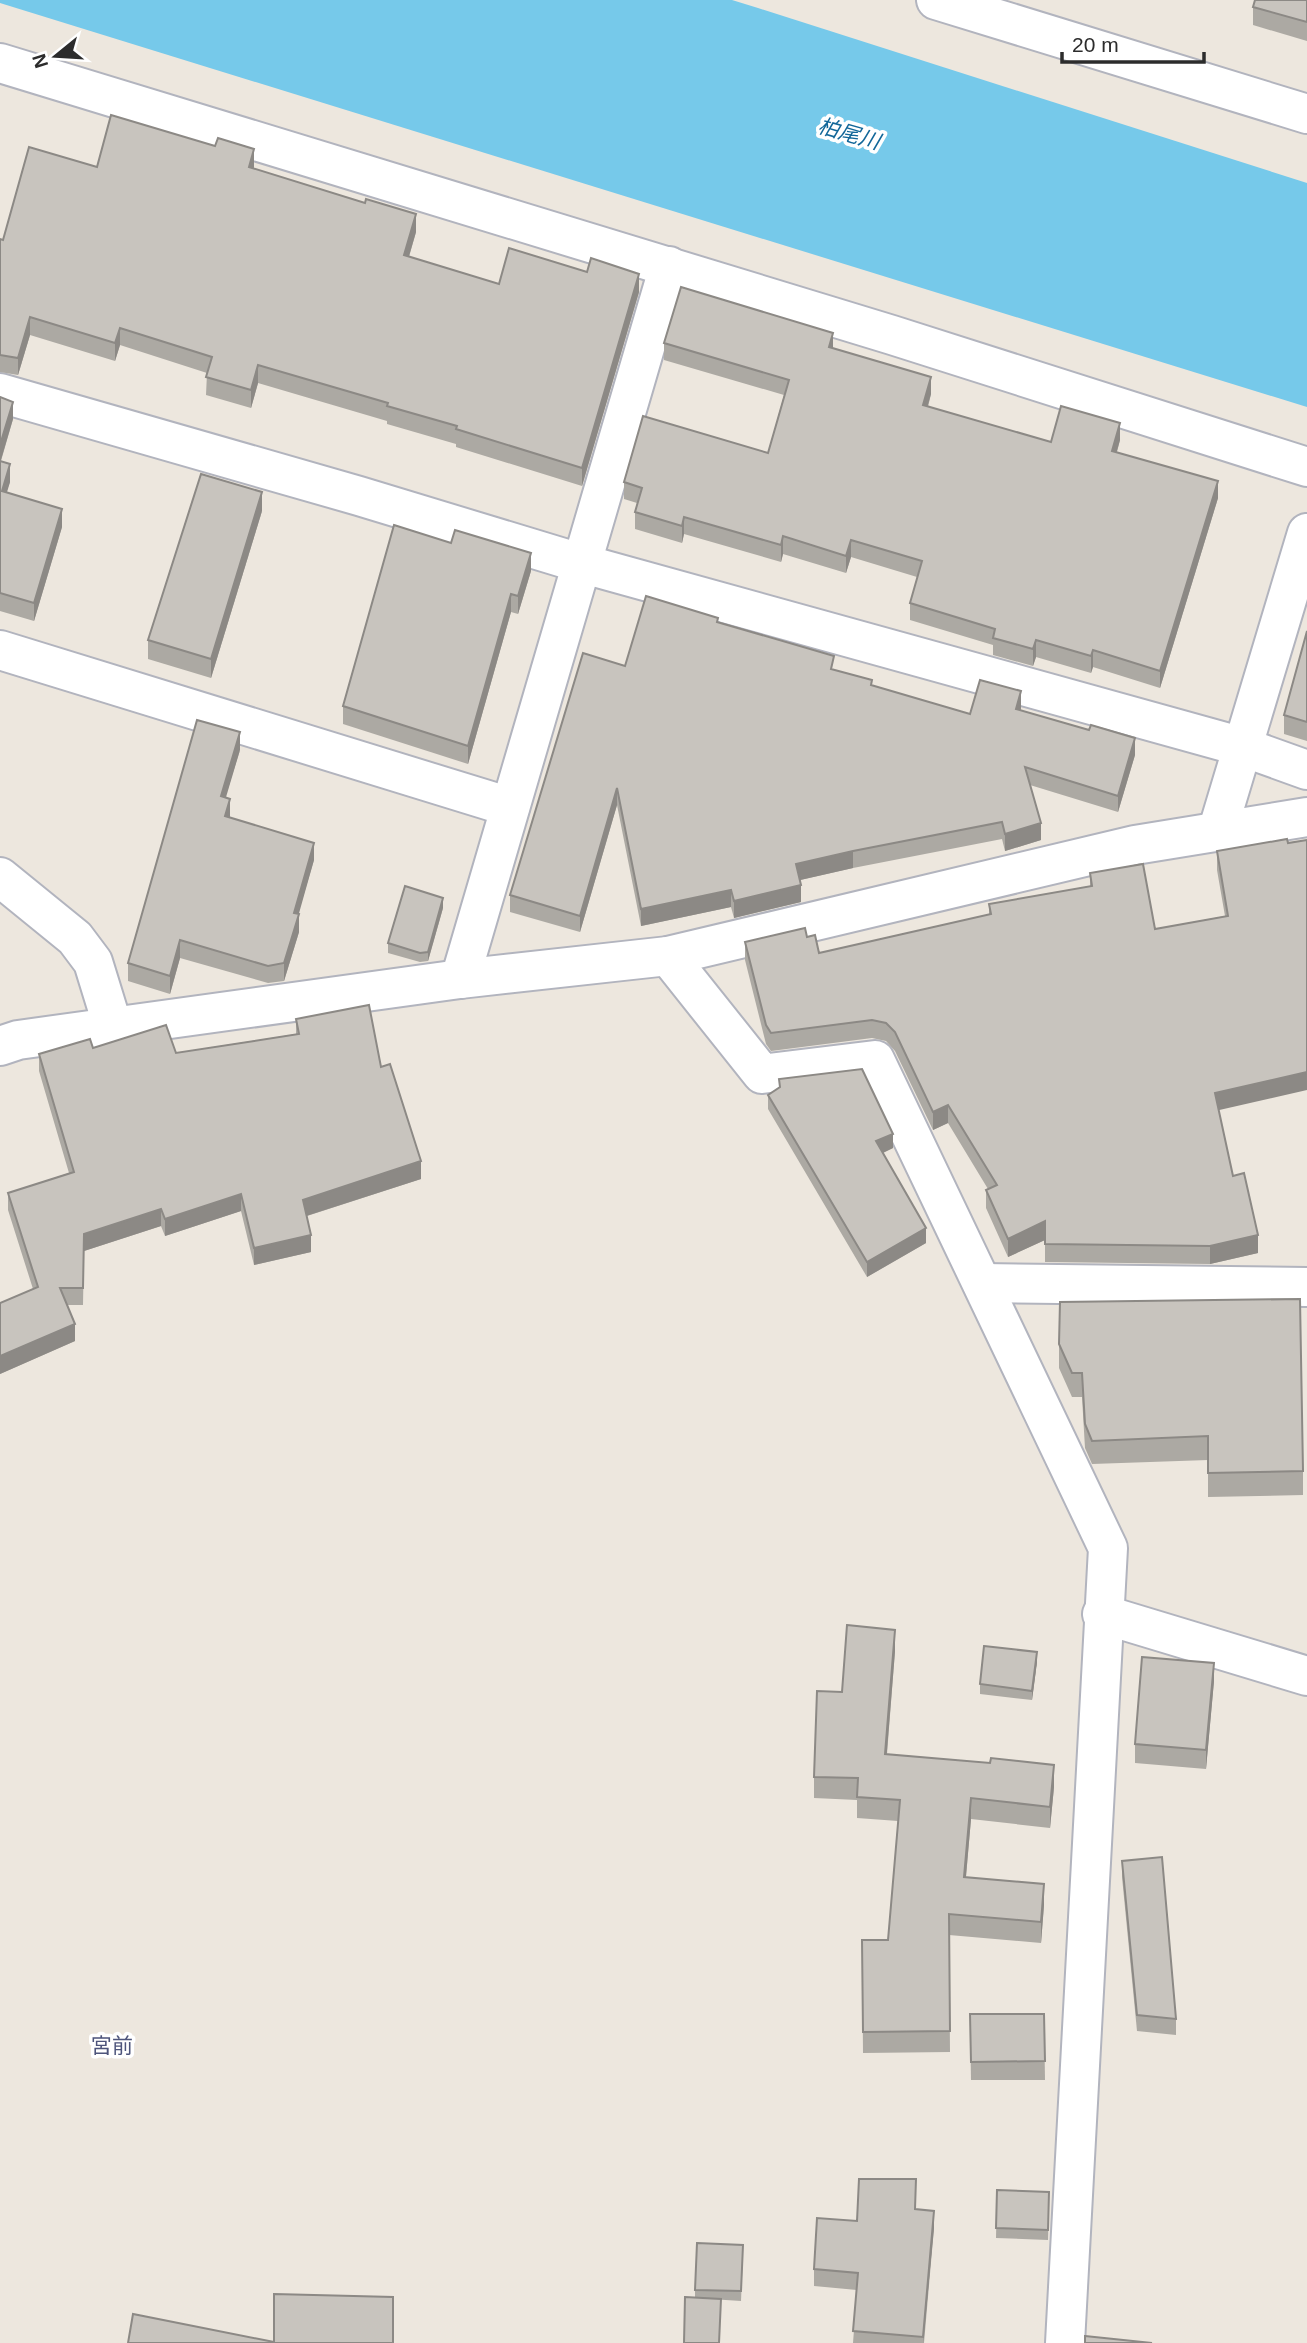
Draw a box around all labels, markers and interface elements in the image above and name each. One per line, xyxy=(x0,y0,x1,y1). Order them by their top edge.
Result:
north arrow xyxy=(21,21,91,91)
scale bar xyxy=(1062,21,1204,65)
text: 20 m xyxy=(1072,33,1119,56)
text: N xyxy=(28,51,52,71)
water label: 柏尾川 xyxy=(816,114,885,154)
district label: 宮前 xyxy=(91,2034,133,2057)

